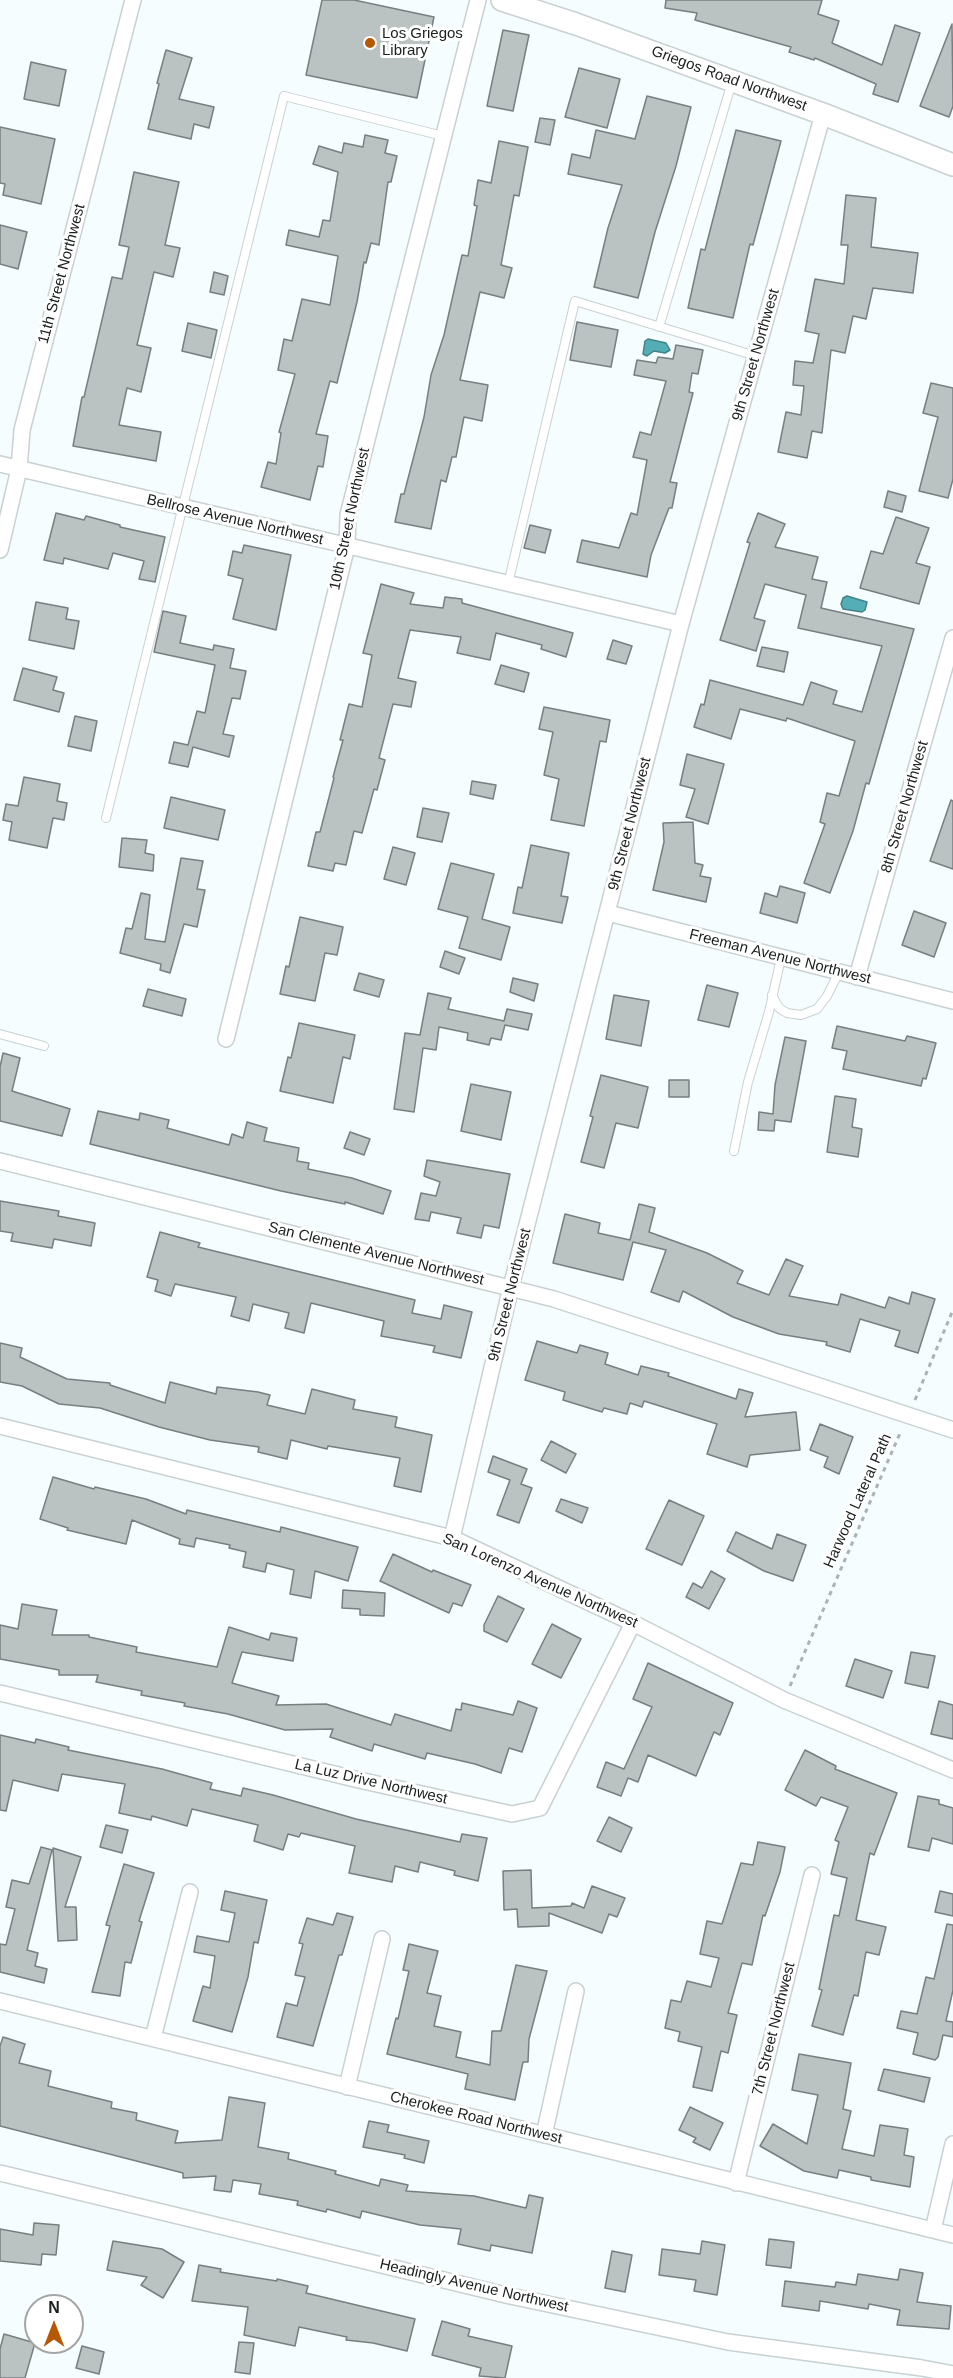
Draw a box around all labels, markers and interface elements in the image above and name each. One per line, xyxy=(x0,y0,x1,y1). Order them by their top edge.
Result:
place label: Los Griegos Library xyxy=(382,25,463,60)
marker: Los Griegos Library xyxy=(363,36,377,50)
street label: Griegos Road Northwest xyxy=(649,42,809,116)
street label: 11th Street Northwest xyxy=(35,202,89,346)
street label: 9th Street Northwest xyxy=(729,287,783,423)
street label: 10th Street Northwest xyxy=(326,446,374,592)
street label: Bellrose Avenue Northwest xyxy=(145,491,325,549)
street label: 8th Street Northwest xyxy=(878,739,932,875)
street label: 9th Street Northwest xyxy=(605,755,655,893)
street label: Freeman Avenue Northwest xyxy=(687,926,873,988)
street label: San Clemente Avenue Northwest xyxy=(266,1218,486,1290)
street label: 9th Street Northwest xyxy=(485,1226,535,1364)
street label: Harwood Lateral Path xyxy=(820,1431,896,1571)
street label: San Lorenzo Avenue Northwest xyxy=(440,1530,640,1632)
street label: La Luz Drive Northwest xyxy=(293,1756,449,1808)
street label: 7th Street Northwest xyxy=(749,1960,799,2098)
street label: Cherokee Road Northwest xyxy=(388,2088,564,2148)
street label: Headingly Avenue Northwest xyxy=(378,2256,570,2316)
north arrow xyxy=(24,2294,84,2354)
text: N xyxy=(48,2299,60,2316)

